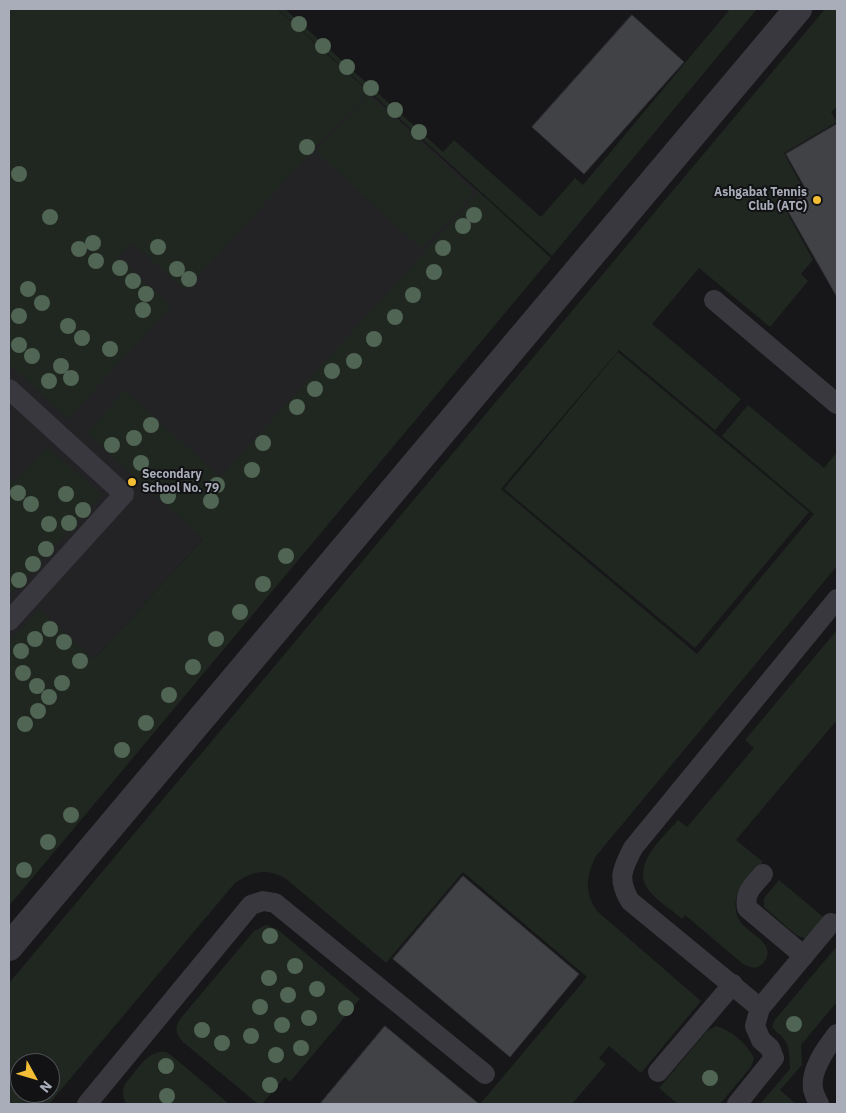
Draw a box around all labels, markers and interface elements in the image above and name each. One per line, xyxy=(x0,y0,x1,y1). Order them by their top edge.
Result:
place label: Ashgabat Tennis Club (ATC) xyxy=(714,186,807,214)
marker: Ashgabat Tennis Club (ATC) xyxy=(811,194,823,206)
place label: Secondary School No. 79 xyxy=(142,468,219,496)
marker: Secondary School No. 79 xyxy=(126,476,138,488)
north arrow xyxy=(10,1053,60,1103)
text: N xyxy=(36,1077,56,1096)

